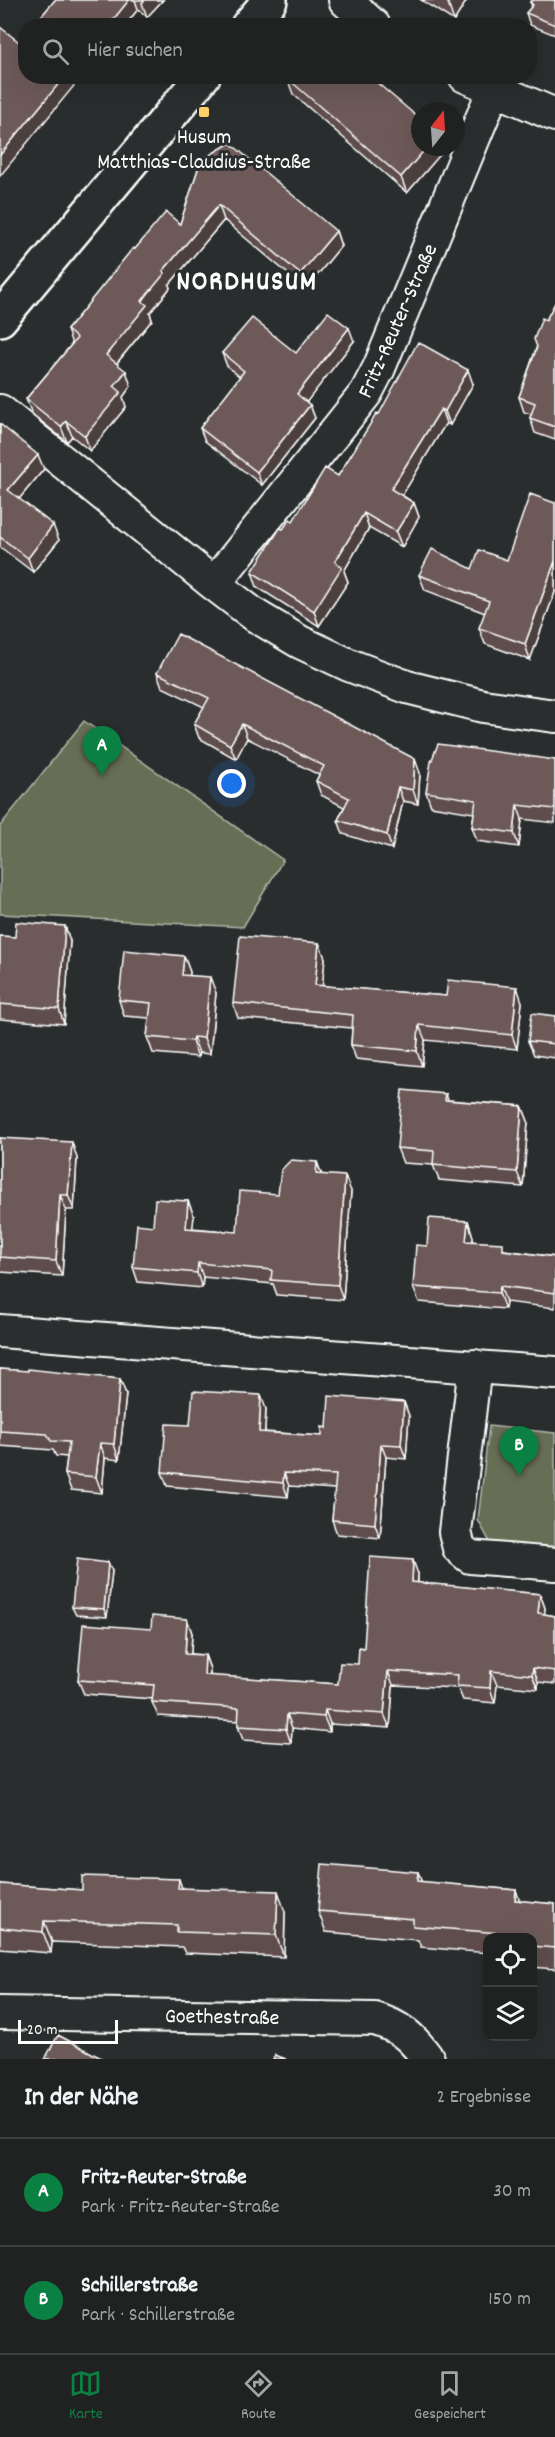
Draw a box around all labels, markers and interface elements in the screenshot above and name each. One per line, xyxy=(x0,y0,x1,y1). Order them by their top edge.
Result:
search box xyxy=(18,18,537,84)
icon: search xyxy=(39,35,72,68)
text: Hier suchen xyxy=(87,36,183,67)
north arrow xyxy=(411,102,465,156)
marker: Husum Matthias-Claudius-Straße xyxy=(197,105,211,119)
place label: Husum Matthias-Claudius-Straße xyxy=(97,123,311,179)
street label: Fritz-Reuter-Straße xyxy=(351,239,447,403)
district label: NORDHUSUM xyxy=(176,264,318,304)
pin: A xyxy=(82,726,122,776)
your location xyxy=(217,769,246,798)
pin: B xyxy=(500,1426,538,1476)
map controls xyxy=(483,1933,537,2041)
button: locate xyxy=(483,1933,537,1987)
button: layers xyxy=(483,1987,537,2041)
street label: Goethestraße xyxy=(164,2002,279,2035)
scale bar xyxy=(18,2017,118,2044)
text: 20 m xyxy=(27,2019,57,2042)
text: In der Nähe xyxy=(24,2080,138,2117)
text: 2 Ergebnisse xyxy=(436,2084,531,2112)
text: Fritz-Reuter-Straße xyxy=(81,2163,247,2194)
text: A xyxy=(38,2178,49,2206)
text: 30 m xyxy=(493,2178,531,2206)
text: Park · Fritz-Reuter-Straße xyxy=(81,2194,280,2222)
text: Schillerstraße xyxy=(81,2271,198,2302)
text: B xyxy=(39,2286,48,2314)
text: 150 m xyxy=(488,2286,531,2314)
text: Park · Schillerstraße xyxy=(81,2302,235,2330)
tab: Karte xyxy=(69,2367,103,2426)
tab: Route xyxy=(241,2367,276,2426)
tab: Gespeichert xyxy=(414,2367,486,2426)

